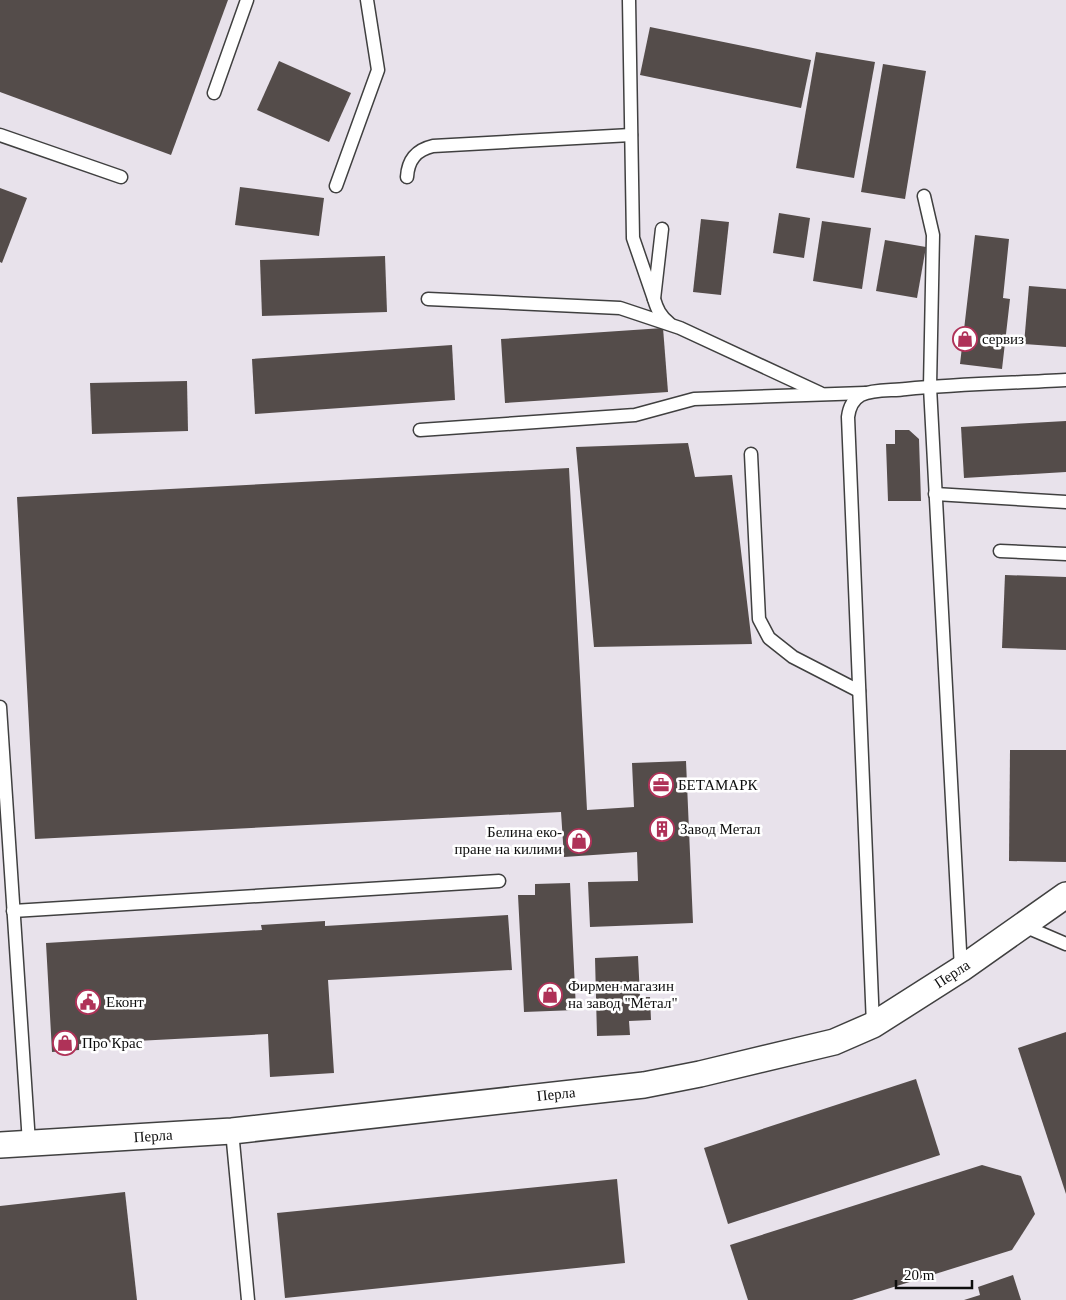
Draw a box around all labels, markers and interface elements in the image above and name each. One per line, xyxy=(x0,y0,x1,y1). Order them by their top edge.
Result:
shop icon: сервиз xyxy=(952,326,978,352)
place label: сервиз xyxy=(982,331,1024,347)
office icon: БЕТАМАРК xyxy=(648,772,674,798)
place label: БЕТАМАРК xyxy=(678,777,759,793)
building icon: Завод Метал xyxy=(649,816,675,842)
place label: Завод Метал xyxy=(680,821,761,837)
place label: Белина еко- пране на килими xyxy=(455,824,562,857)
shop icon: Белина еко- пране на килими xyxy=(566,828,592,854)
street label: Перла xyxy=(931,957,973,991)
place label: Фирмен магазин на завод "Метал" xyxy=(568,978,678,1011)
shop icon: Фирмен магазин на завод "Метал" xyxy=(537,982,563,1008)
public building icon: Еконт xyxy=(75,989,101,1015)
place label: Еконт xyxy=(106,994,144,1010)
shop icon: Про Крас xyxy=(52,1030,78,1056)
place label: Про Крас xyxy=(82,1035,143,1051)
street label: Перла xyxy=(536,1084,577,1104)
street label: Перла xyxy=(133,1127,173,1145)
scale bar xyxy=(896,1258,972,1290)
text: 20 m xyxy=(904,1267,935,1283)

